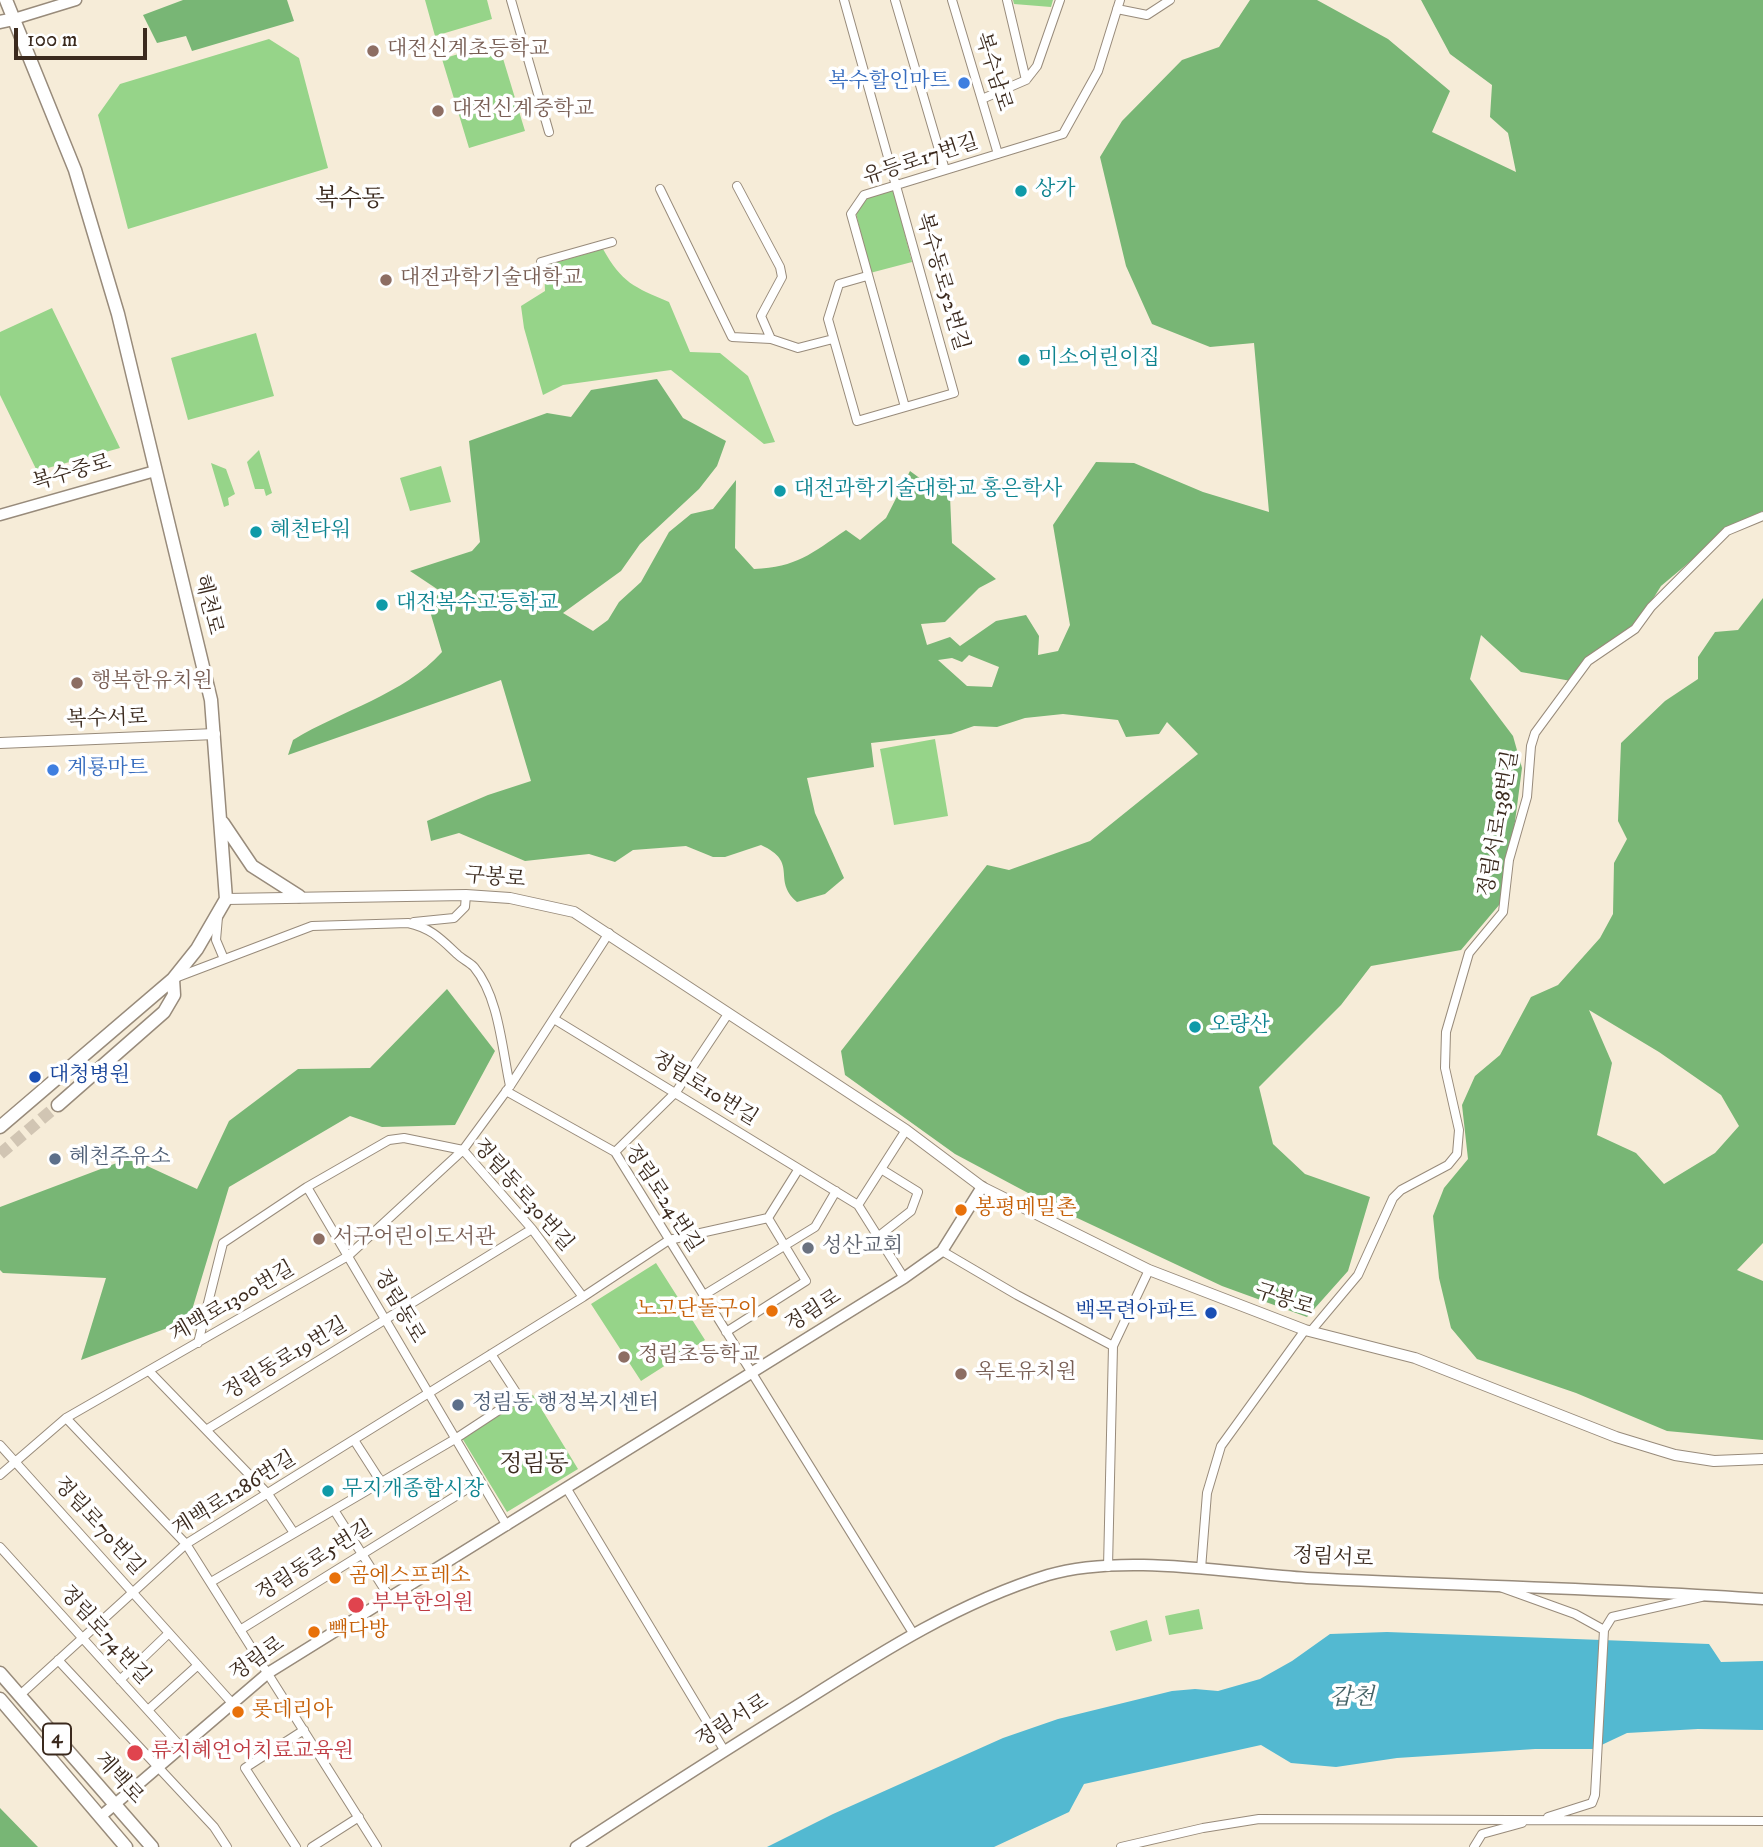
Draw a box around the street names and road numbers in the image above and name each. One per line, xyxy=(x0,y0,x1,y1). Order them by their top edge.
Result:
street label: 복수남로 xyxy=(968,30,1016,114)
street label: 유등로17번길 xyxy=(860,130,982,192)
street label: 복수동로52번길 xyxy=(909,210,973,354)
street label: 복수중로 xyxy=(30,451,114,497)
street label: 혜천로 xyxy=(187,572,227,638)
street label: 복수서로 xyxy=(66,706,148,734)
street label: 정림서로138번길 xyxy=(1475,749,1525,899)
street label: 구봉로 xyxy=(464,864,526,894)
street label: 정림로10번길 xyxy=(646,1047,762,1133)
street label: 정림동로30번길 xyxy=(466,1135,578,1257)
street label: 정림로24번길 xyxy=(618,1140,706,1258)
street label: 계백로1300번길 xyxy=(166,1257,300,1349)
street label: 정림동로 xyxy=(367,1266,429,1348)
street label: 구봉로 xyxy=(1251,1280,1317,1322)
street label: 정림로 xyxy=(782,1285,846,1339)
street label: 정림동로19번길 xyxy=(220,1313,352,1407)
street label: 계백로1286번길 xyxy=(169,1447,301,1543)
street label: 정림로70번길 xyxy=(47,1473,149,1581)
street label: 정림동로5번길 xyxy=(252,1516,378,1608)
street label: 정림서로 xyxy=(1292,1544,1374,1574)
street label: 정림로74번길 xyxy=(53,1581,155,1691)
street label: 정림로 xyxy=(226,1632,290,1688)
street label: 정림서로 xyxy=(692,1690,774,1754)
road number: 4 xyxy=(43,1723,71,1754)
street label: 계백로 xyxy=(88,1748,148,1810)

